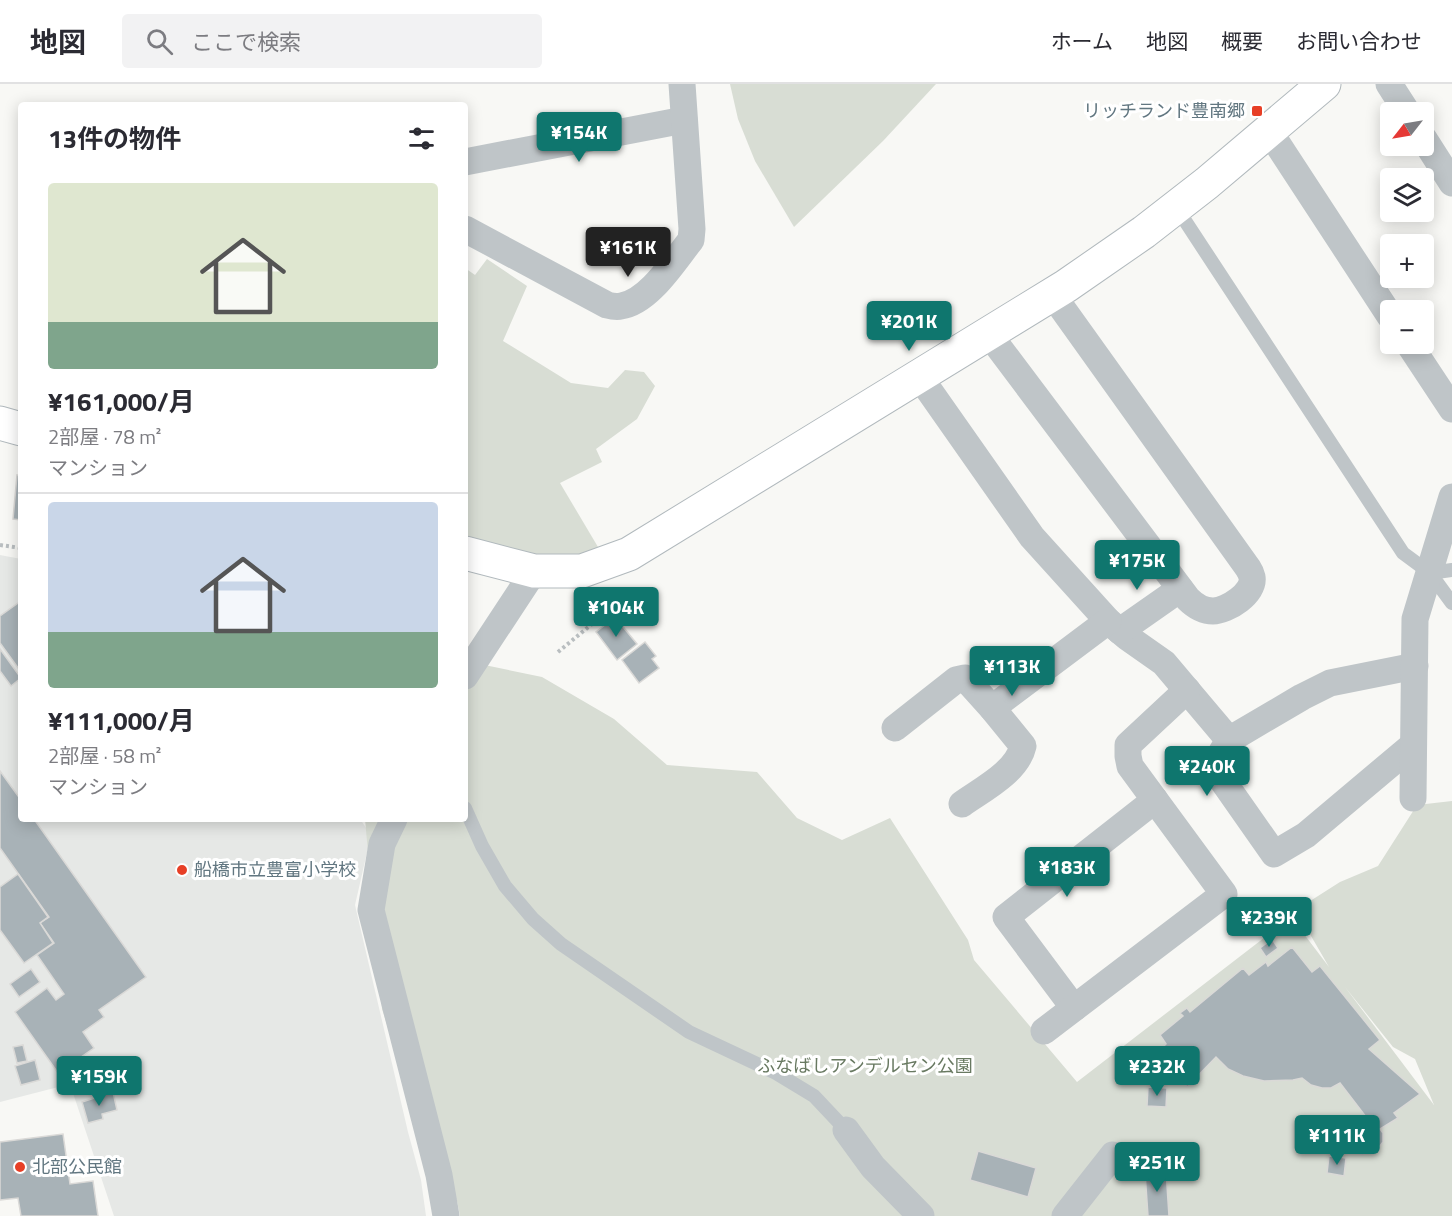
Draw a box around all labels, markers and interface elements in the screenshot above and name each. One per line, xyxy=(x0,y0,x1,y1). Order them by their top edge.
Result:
search box xyxy=(122,14,542,68)
text: 地図 xyxy=(30,20,86,63)
icon: search xyxy=(143,25,176,58)
text: ここで検索 xyxy=(191,25,301,59)
text: ホーム xyxy=(1051,25,1113,57)
text: 地図 xyxy=(1146,25,1188,57)
text: 概要 xyxy=(1221,25,1263,57)
text: お問い合わせ xyxy=(1296,25,1422,57)
place label: リッチランド豊南郷 xyxy=(1083,97,1245,124)
north arrow xyxy=(1380,102,1434,156)
map controls xyxy=(1380,102,1434,354)
marker: リッチランド豊南郷 xyxy=(1250,104,1264,118)
pin: ¥154K xyxy=(537,112,621,163)
text: ¥154K xyxy=(551,116,607,147)
text: 13件の物件 xyxy=(48,119,181,158)
icon: filters xyxy=(405,122,438,155)
button: layers xyxy=(1380,168,1434,222)
icon: home xyxy=(189,222,297,330)
pin: ¥161K xyxy=(586,227,670,278)
text: ¥161K xyxy=(600,231,656,262)
button: + xyxy=(1380,234,1434,288)
button: − xyxy=(1380,300,1434,354)
pin: ¥201K xyxy=(867,301,951,352)
text: ¥201K xyxy=(881,305,937,336)
text: ¥161,000/月 xyxy=(48,382,195,421)
text: 2部屋 · 78 m² xyxy=(48,421,161,452)
text: マンション xyxy=(48,452,148,483)
pin: ¥175K xyxy=(1095,540,1179,591)
icon: home xyxy=(189,541,297,649)
text: ¥175K xyxy=(1109,544,1165,575)
pin: ¥104K xyxy=(574,587,658,638)
text: ¥104K xyxy=(588,591,644,622)
pin: ¥113K xyxy=(970,646,1054,697)
text: ¥113K xyxy=(984,650,1040,681)
text: ¥111,000/月 xyxy=(48,701,195,740)
text: 2部屋 · 58 m² xyxy=(48,740,161,771)
pin: ¥240K xyxy=(1165,746,1249,797)
text: ¥240K xyxy=(1179,750,1235,781)
text: マンション xyxy=(48,771,148,802)
pin: ¥183K xyxy=(1025,847,1109,898)
text: ¥183K xyxy=(1039,851,1095,882)
place label: 船橋市立豊富小学校 xyxy=(194,856,356,883)
marker: 船橋市立豊富小学校 xyxy=(175,863,189,877)
pin: ¥239K xyxy=(1227,897,1311,948)
text: ¥239K xyxy=(1241,901,1297,932)
pin: ¥232K xyxy=(1115,1046,1199,1097)
text: ¥232K xyxy=(1129,1050,1185,1081)
park label: ふなばしアンデルセン公園 xyxy=(757,1052,973,1079)
pin: ¥159K xyxy=(57,1056,141,1107)
text: ¥159K xyxy=(71,1060,127,1091)
pin: ¥111K xyxy=(1295,1115,1379,1166)
text: ¥111K xyxy=(1309,1119,1365,1150)
pin: ¥251K xyxy=(1115,1142,1199,1193)
text: ¥251K xyxy=(1129,1146,1185,1177)
place label: 北部公民館 xyxy=(32,1153,122,1180)
marker: 北部公民館 xyxy=(13,1160,27,1174)

